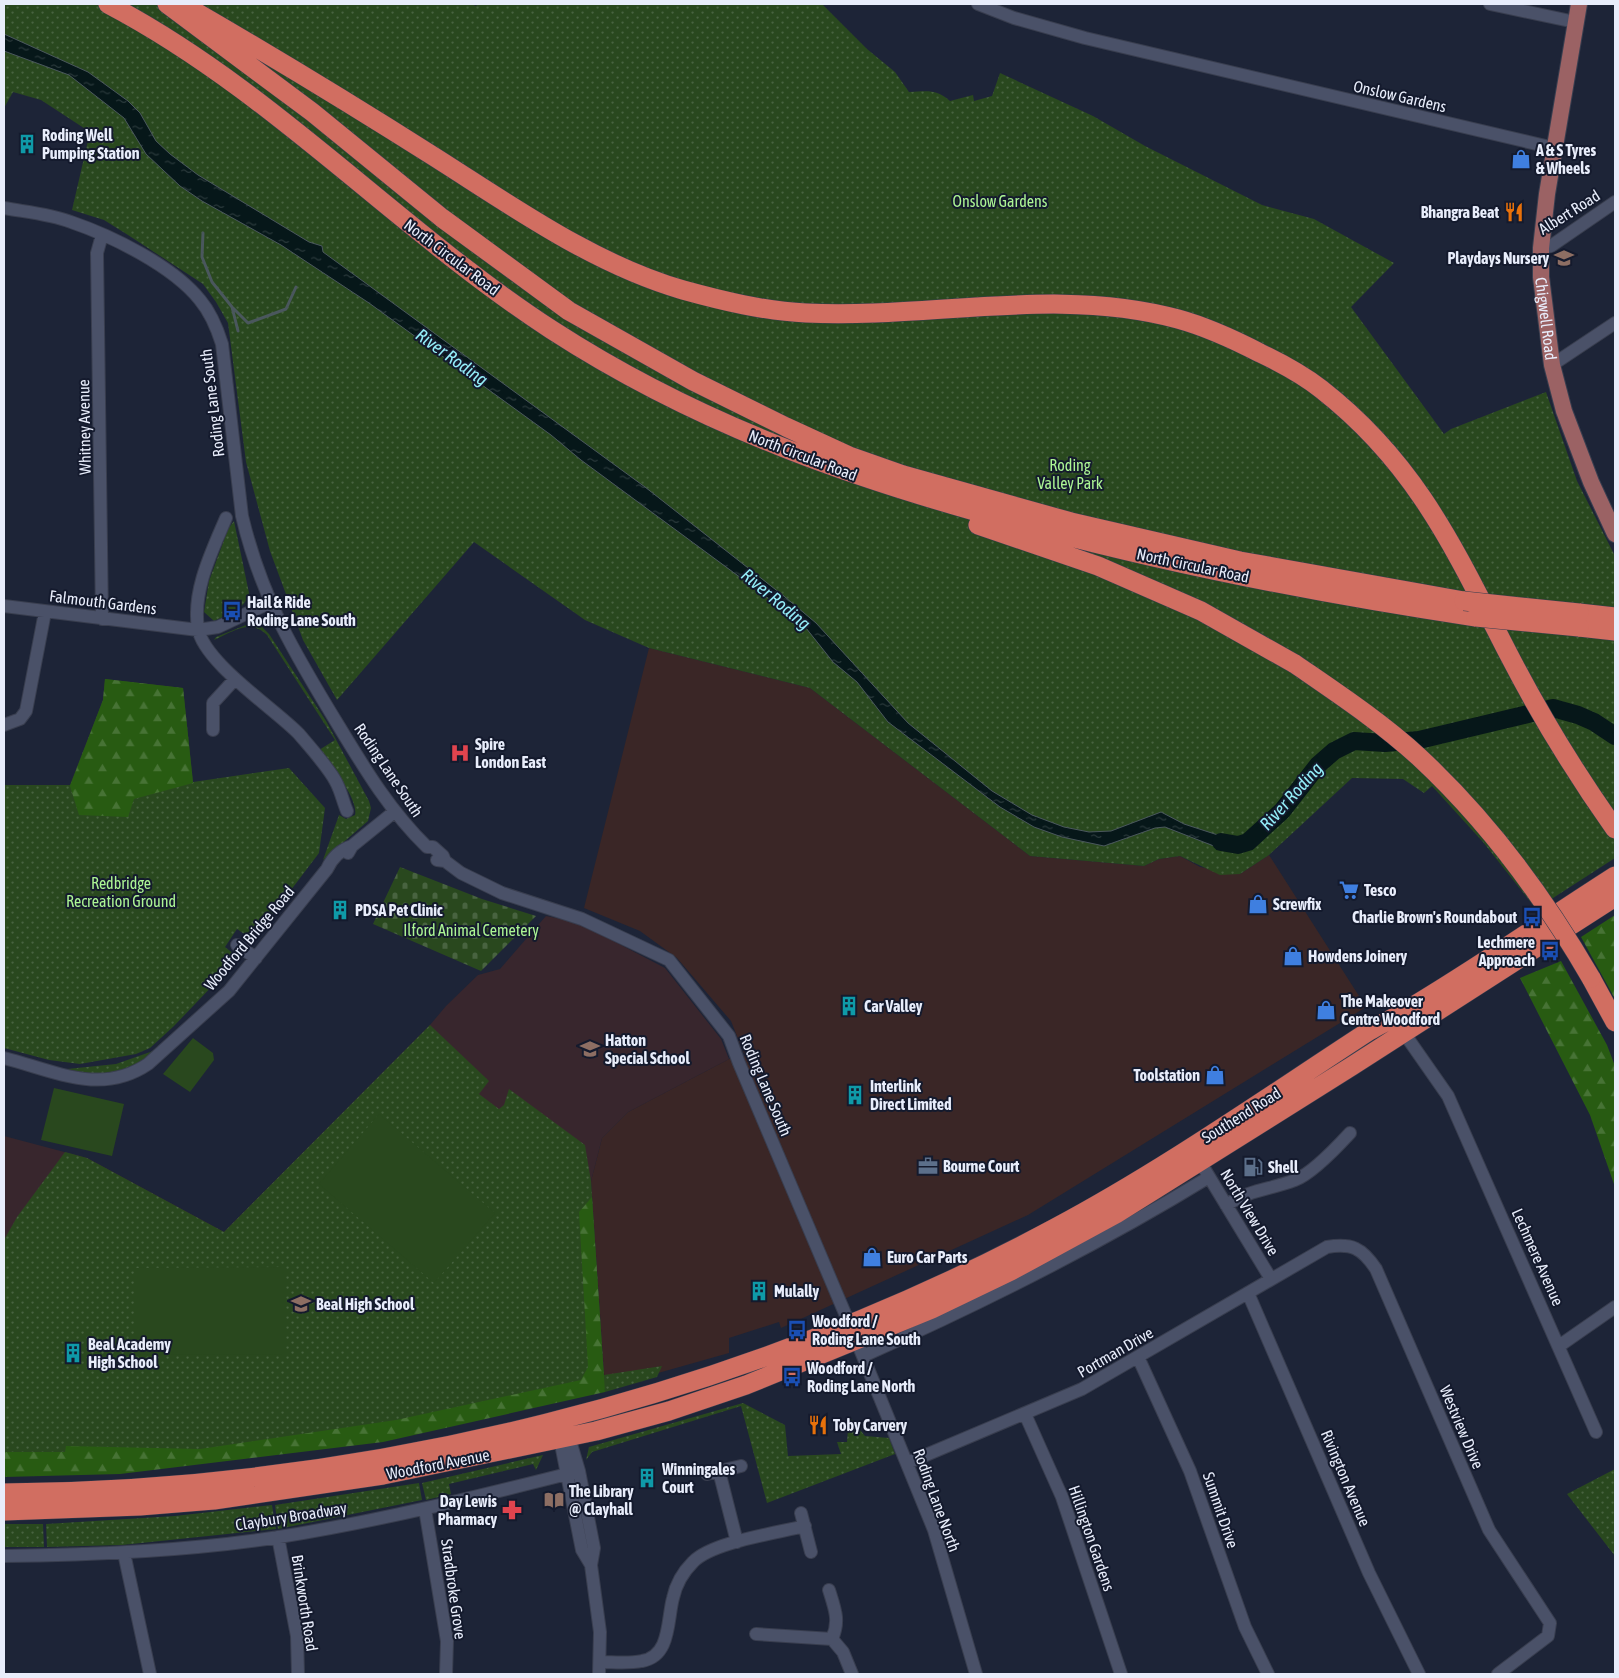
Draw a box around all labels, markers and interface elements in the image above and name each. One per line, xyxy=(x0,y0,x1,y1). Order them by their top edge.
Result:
street label: Onslow Gardens xyxy=(1352,77,1449,116)
place label: Roding Well Pumping Station xyxy=(42,126,140,162)
building icon: Roding Well Pumping Station xyxy=(16,133,38,155)
place label: A & S Tyres & Wheels xyxy=(1535,141,1596,177)
shop icon: A & S Tyres & Wheels xyxy=(1510,148,1532,170)
street label: Albert Road xyxy=(1535,186,1603,238)
park label: Onslow Gardens xyxy=(953,192,1048,210)
restaurant icon: Bhangra Beat xyxy=(1503,201,1525,223)
place label: Bhangra Beat xyxy=(1421,203,1499,221)
street label: North Circular Road xyxy=(401,215,503,299)
school or university icon: Playdays Nursery xyxy=(1553,247,1575,269)
place label: Playdays Nursery xyxy=(1447,249,1549,267)
street label: Chigwell Road xyxy=(1532,276,1560,361)
water label: River Roding xyxy=(412,324,492,390)
street label: Roding Lane South xyxy=(196,348,229,458)
street label: Whitney Avenue xyxy=(74,379,95,475)
street label: North Circular Road xyxy=(746,426,860,484)
park label: Roding Valley Park xyxy=(1037,456,1103,493)
street label: North Circular Road xyxy=(1135,544,1251,586)
water label: River Roding xyxy=(737,564,815,634)
street label: Falmouth Gardens xyxy=(48,586,158,618)
place label: Hail & Ride Roding Lane South xyxy=(247,593,356,629)
bus stop icon: Hail & Ride Roding Lane South xyxy=(221,600,243,622)
street label: Roding Lane South xyxy=(350,720,427,821)
place label: Spire London East xyxy=(475,735,546,771)
hospital icon: Spire London East xyxy=(449,742,471,764)
water label: River Roding xyxy=(1255,758,1327,834)
park label: Redbridge Recreation Ground xyxy=(66,874,176,910)
supermarket icon: Tesco xyxy=(1338,879,1360,901)
place label: Tesco xyxy=(1364,881,1397,899)
street label: Woodford Bridge Road xyxy=(200,882,299,994)
shop icon: Screwfix xyxy=(1247,893,1269,915)
place label: Screwfix xyxy=(1273,895,1322,913)
building icon: PDSA Pet Clinic xyxy=(329,899,351,921)
place label: PDSA Pet Clinic xyxy=(355,901,443,919)
bus stop icon: Charlie Brown's Roundabout xyxy=(1521,906,1543,928)
place label: Charlie Brown's Roundabout xyxy=(1352,908,1517,926)
park label: Ilford Animal Cemetery xyxy=(403,921,539,940)
place label: Lechmere Approach xyxy=(1477,933,1535,969)
bus stop icon: Lechmere Approach xyxy=(1539,940,1561,962)
shop icon: Howdens Joinery xyxy=(1282,945,1304,967)
place label: Howdens Joinery xyxy=(1308,947,1408,965)
place label: The Makeover Centre Woodford xyxy=(1341,992,1440,1028)
building icon: Car Valley xyxy=(838,995,860,1017)
place label: Car Valley xyxy=(864,997,923,1015)
shop icon: The Makeover Centre Woodford xyxy=(1315,999,1337,1021)
place label: Hatton Special School xyxy=(605,1031,690,1067)
street label: Roding Lane South xyxy=(736,1031,796,1139)
school or university icon: Hatton Special School xyxy=(579,1038,601,1060)
shop icon: Toolstation xyxy=(1204,1064,1226,1086)
place label: Toolstation xyxy=(1133,1066,1200,1084)
place label: Interlink Direct Limited xyxy=(870,1077,952,1113)
building icon: Interlink Direct Limited xyxy=(844,1084,866,1106)
street label: Southend Road xyxy=(1198,1084,1284,1146)
office icon: Bourne Court xyxy=(917,1155,939,1177)
fuel station icon: Shell xyxy=(1242,1156,1264,1178)
place label: Bourne Court xyxy=(943,1157,1020,1175)
place label: Shell xyxy=(1268,1158,1299,1176)
street label: North View Drive xyxy=(1217,1166,1283,1258)
street label: Lechmere Avenue xyxy=(1509,1206,1567,1308)
shop icon: Euro Car Parts xyxy=(861,1246,883,1268)
place label: Euro Car Parts xyxy=(887,1248,968,1266)
building icon: Mulally xyxy=(748,1280,770,1302)
place label: Mulally xyxy=(774,1282,819,1300)
school or university icon: Beal High School xyxy=(290,1293,312,1315)
place label: Beal High School xyxy=(316,1295,415,1313)
place label: Woodford / Roding Lane South xyxy=(811,1312,921,1348)
bus stop icon: Woodford / Roding Lane South xyxy=(786,1319,808,1341)
street label: Portman Drive xyxy=(1074,1323,1156,1381)
place label: Beal Academy High School xyxy=(88,1335,171,1371)
building icon: Beal Academy High School xyxy=(62,1342,84,1364)
place label: Woodford / Roding Lane North xyxy=(806,1359,916,1395)
bus stop icon: Woodford / Roding Lane North xyxy=(781,1366,803,1388)
street label: Westview Drive xyxy=(1436,1383,1488,1471)
restaurant icon: Toby Carvery xyxy=(807,1414,829,1436)
place label: Toby Carvery xyxy=(833,1416,908,1434)
street label: Rivington Avenue xyxy=(1317,1427,1374,1529)
street label: Woodford Avenue xyxy=(385,1445,491,1483)
street label: Roding Lane North xyxy=(909,1446,964,1554)
place label: Winningales Court xyxy=(661,1460,736,1496)
building icon: Winningales Court xyxy=(636,1467,658,1489)
street label: Summit Drive xyxy=(1200,1470,1242,1550)
place label: The Library @ Clayhall xyxy=(569,1482,634,1518)
street label: Hillington Gardens xyxy=(1065,1483,1119,1594)
library icon: The Library @ Clayhall xyxy=(543,1489,565,1511)
place label: Day Lewis Pharmacy xyxy=(438,1492,497,1528)
street label: Claybury Broadway xyxy=(234,1498,349,1535)
pharmacy icon: Day Lewis Pharmacy xyxy=(501,1499,523,1521)
street label: Stradbroke Grove xyxy=(438,1538,470,1640)
street label: Brinkworth Road xyxy=(288,1554,322,1652)

